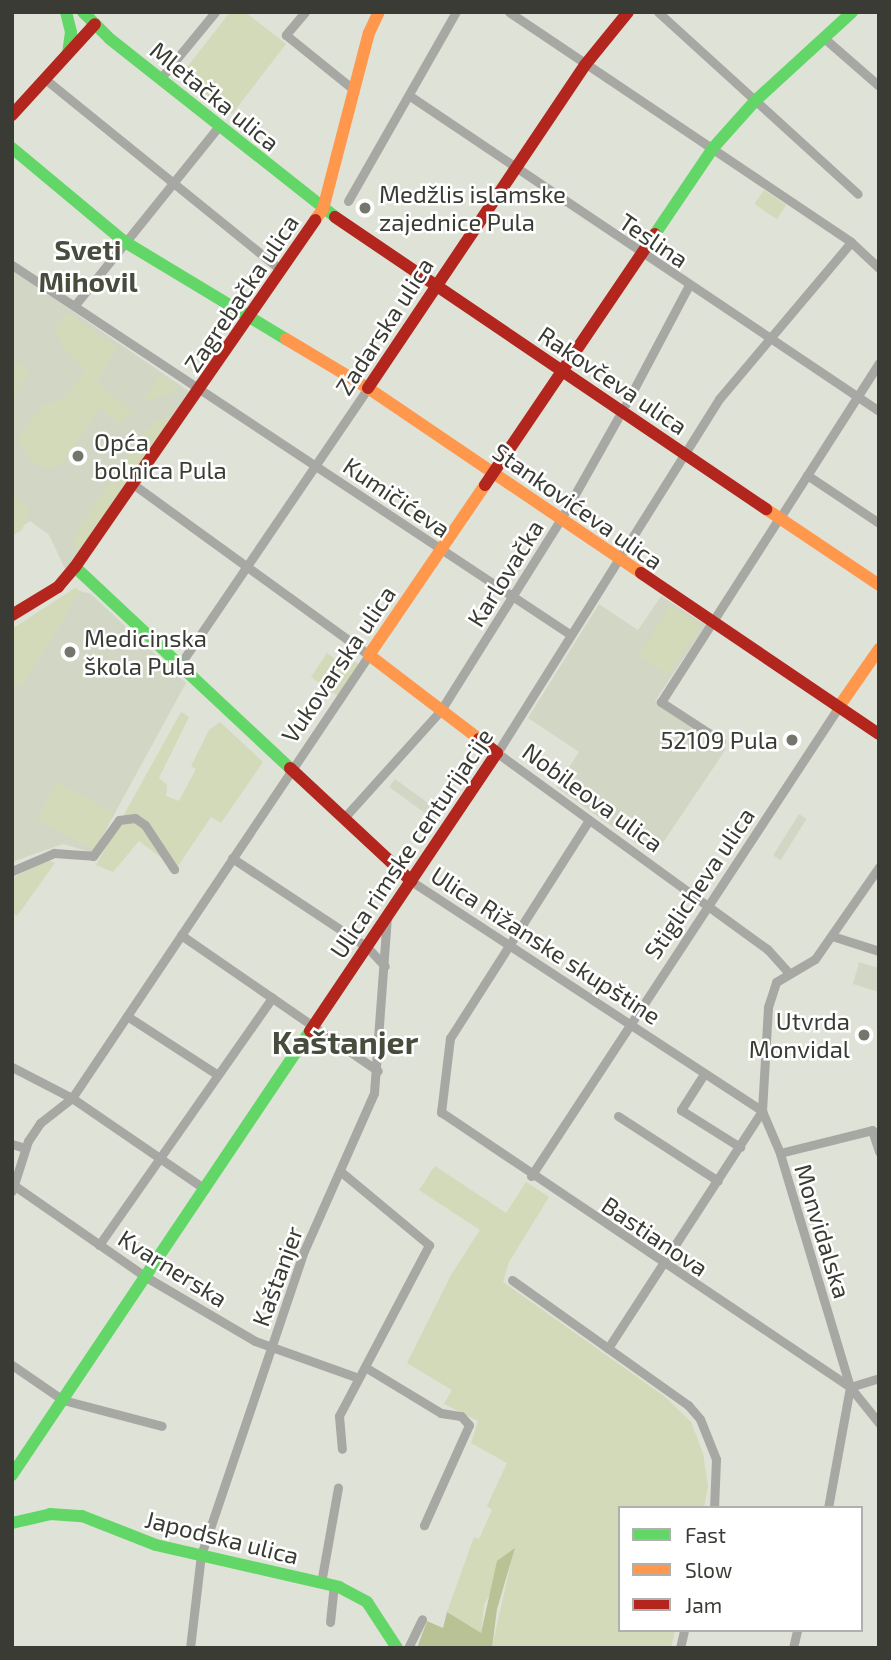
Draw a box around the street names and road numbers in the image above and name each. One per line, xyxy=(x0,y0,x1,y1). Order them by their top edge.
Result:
street label: Mletačka ulica xyxy=(145,35,285,157)
street label: Teslina xyxy=(614,207,694,273)
street label: Zagrebačka ulica xyxy=(178,209,304,377)
street label: Zadarska ulica xyxy=(329,252,439,400)
street label: Rakovčeva ulica xyxy=(533,320,693,440)
street label: Stankovićeva ulica xyxy=(488,437,668,575)
street label: Kumičićeva xyxy=(338,451,456,543)
street label: Karlovačka xyxy=(461,514,549,632)
street label: Vukovarska ulica xyxy=(275,580,401,748)
street label: Ulica rimske centurijacije xyxy=(323,723,499,963)
street label: Nobileova ulica xyxy=(517,736,669,858)
street label: Stiglicheva ulica xyxy=(638,802,760,964)
street label: Ulica Rižanske skupštine xyxy=(426,860,666,1030)
street label: Monvidalska xyxy=(789,1160,857,1302)
street label: Bastianova xyxy=(596,1190,714,1282)
street label: Kaštanjer xyxy=(246,1222,308,1330)
street label: Kvarnerska xyxy=(113,1223,233,1313)
street label: Japodska ulica xyxy=(142,1504,302,1570)

